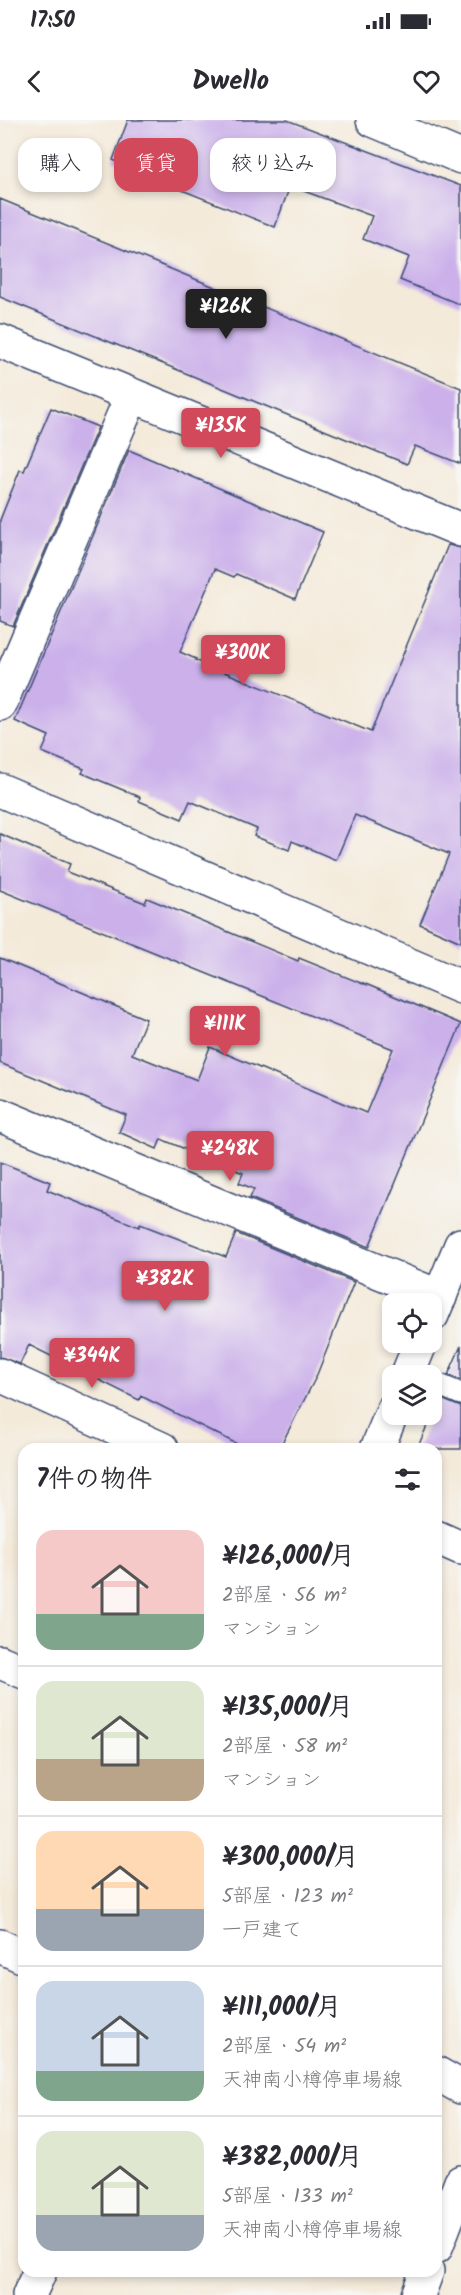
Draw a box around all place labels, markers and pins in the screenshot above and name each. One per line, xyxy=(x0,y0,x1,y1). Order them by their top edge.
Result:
pin: ¥126K xyxy=(184,289,268,340)
pin: ¥135K xyxy=(179,408,263,459)
pin: ¥300K xyxy=(201,635,285,686)
pin: ¥111K xyxy=(183,1006,267,1057)
pin: ¥248K xyxy=(188,1131,272,1182)
pin: ¥382K xyxy=(123,1261,207,1312)
pin: ¥344K xyxy=(50,1338,134,1389)

